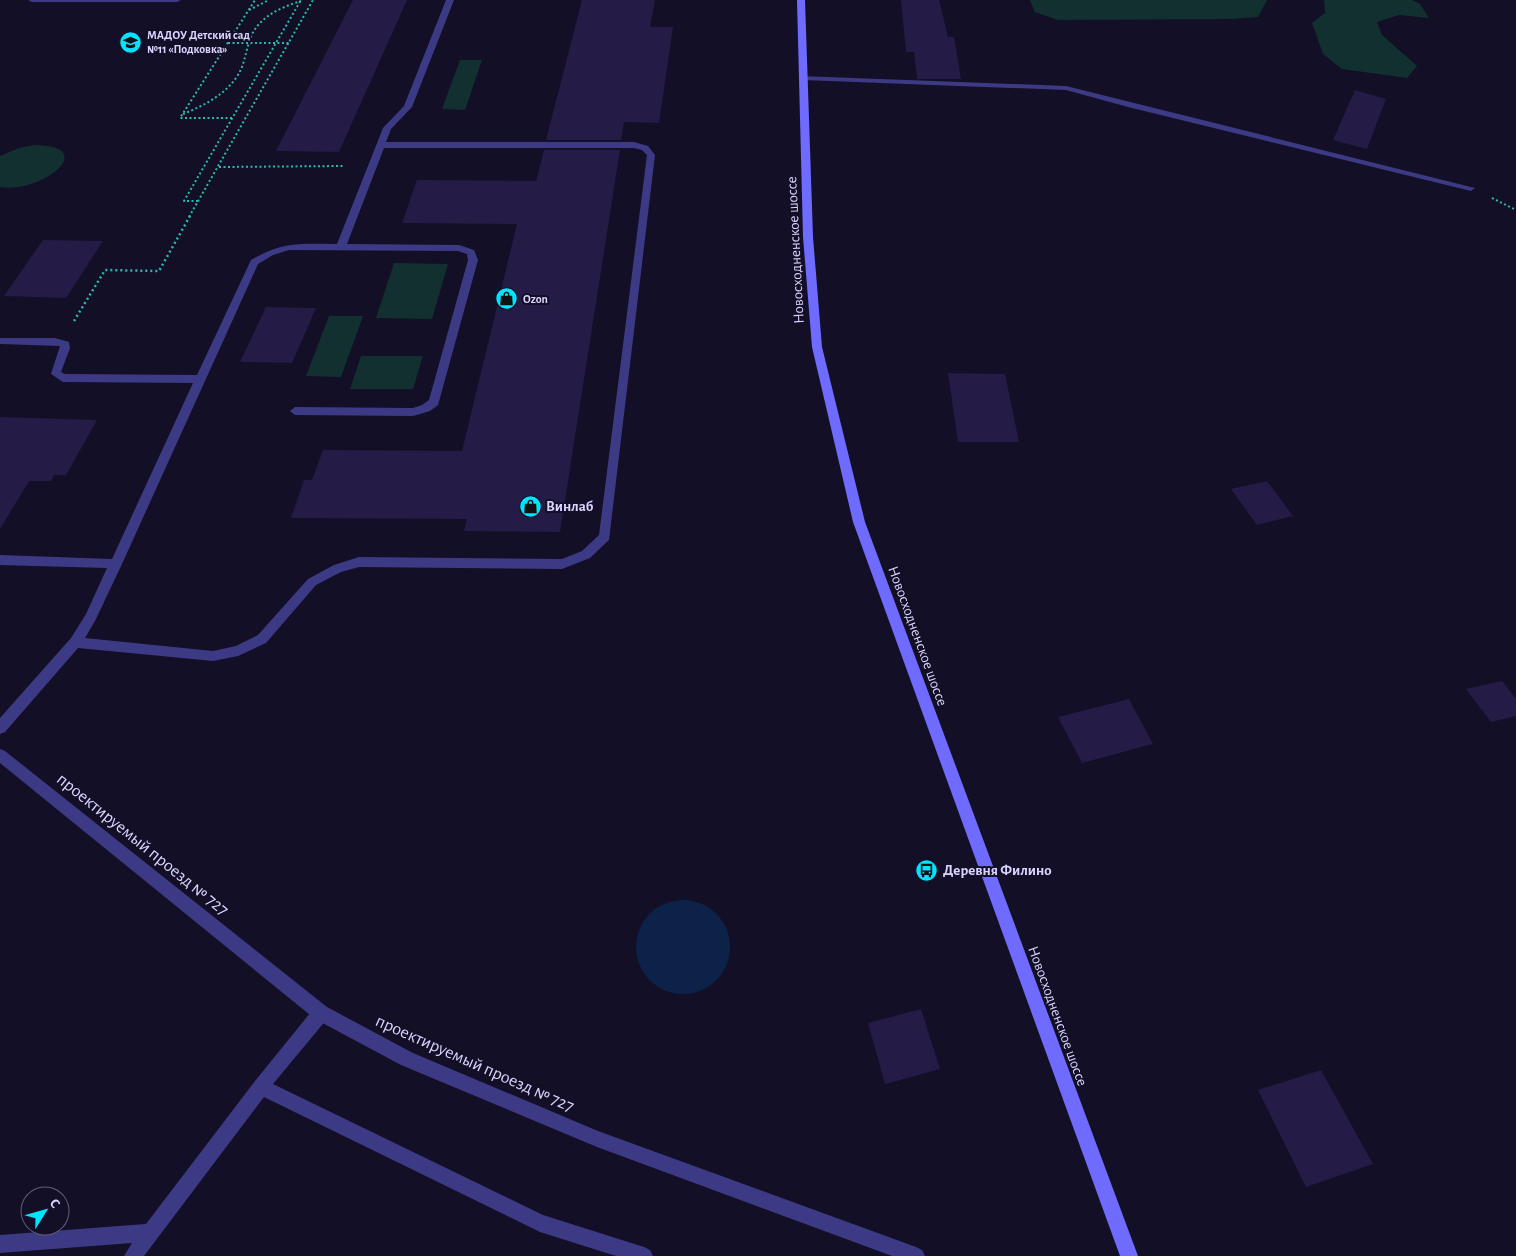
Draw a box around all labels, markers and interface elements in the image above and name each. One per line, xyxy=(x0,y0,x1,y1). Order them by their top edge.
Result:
place label: МАДОУ Детский сад №11 «Подковка» xyxy=(147,29,251,55)
school or university icon: МАДОУ Детский сад №11 «Подковка» xyxy=(119,30,143,54)
street label: Новосходненское шоссе xyxy=(784,176,807,324)
shop icon: Ozon xyxy=(495,287,519,311)
place label: Ozon xyxy=(523,293,548,305)
shop icon: Винлаб xyxy=(518,494,542,518)
place label: Винлаб xyxy=(546,499,594,514)
street label: Новосходненское шоссе xyxy=(885,564,950,708)
street label: проектируемый проезд № 727 xyxy=(53,770,232,920)
bus stop icon: Деревня Филино xyxy=(915,858,939,882)
place label: Деревня Филино xyxy=(943,863,1052,878)
street label: Новосходненское шоссе xyxy=(1025,944,1090,1088)
street label: проектируемый проезд № 727 xyxy=(373,1012,577,1116)
north arrow xyxy=(20,1186,70,1236)
text: С xyxy=(47,1196,63,1211)

